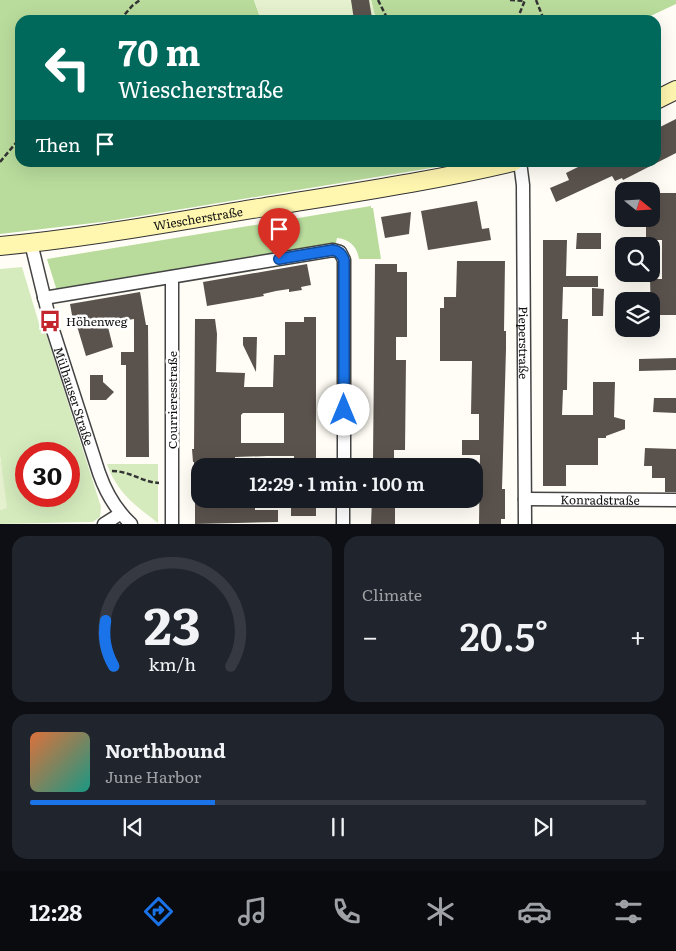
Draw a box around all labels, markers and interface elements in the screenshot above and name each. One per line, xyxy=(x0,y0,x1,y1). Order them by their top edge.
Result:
text: 70 m xyxy=(118,25,200,77)
icon: left xyxy=(35,35,100,100)
text: Wiescherstraße xyxy=(118,72,284,105)
text: Then xyxy=(35,130,81,158)
icon: arrive xyxy=(91,130,119,158)
north arrow xyxy=(615,182,660,228)
map controls xyxy=(615,182,660,337)
street label: Wiescherstraße xyxy=(152,202,244,234)
pin xyxy=(258,208,300,259)
icon: arrive xyxy=(265,215,293,243)
button: search xyxy=(615,237,660,282)
button: layers xyxy=(615,292,660,337)
street label: Pieperstraße xyxy=(515,306,533,379)
bus stop icon: Höhenweg xyxy=(37,308,63,334)
place label: Höhenweg xyxy=(66,312,128,330)
street label: Mülhauser Straße xyxy=(50,344,98,448)
street label: Courrieresstraße xyxy=(163,351,181,449)
position arrow xyxy=(317,383,369,435)
speed limit sign: 30 xyxy=(15,442,80,507)
text: 12:29 · 1 min · 100 m xyxy=(249,469,425,497)
street label: Konradstraße xyxy=(560,490,640,509)
text: Climate xyxy=(362,582,422,606)
text: 23 xyxy=(144,584,200,661)
text: 20.5° xyxy=(460,606,548,663)
text: − xyxy=(362,614,378,656)
text: + xyxy=(630,614,646,656)
text: km/h xyxy=(148,650,196,677)
text: Northbound xyxy=(105,736,226,764)
text: June Harbor xyxy=(105,764,201,788)
icon: previous xyxy=(119,813,147,841)
icon: pause xyxy=(324,813,352,841)
icon: next xyxy=(529,813,557,841)
icon: directions xyxy=(141,894,176,929)
icon: music xyxy=(235,894,270,929)
icon: phone xyxy=(329,894,364,929)
icon: climate xyxy=(423,894,458,929)
icon: car xyxy=(517,894,552,929)
icon: filters xyxy=(611,894,646,929)
text: 12:28 xyxy=(30,895,82,928)

